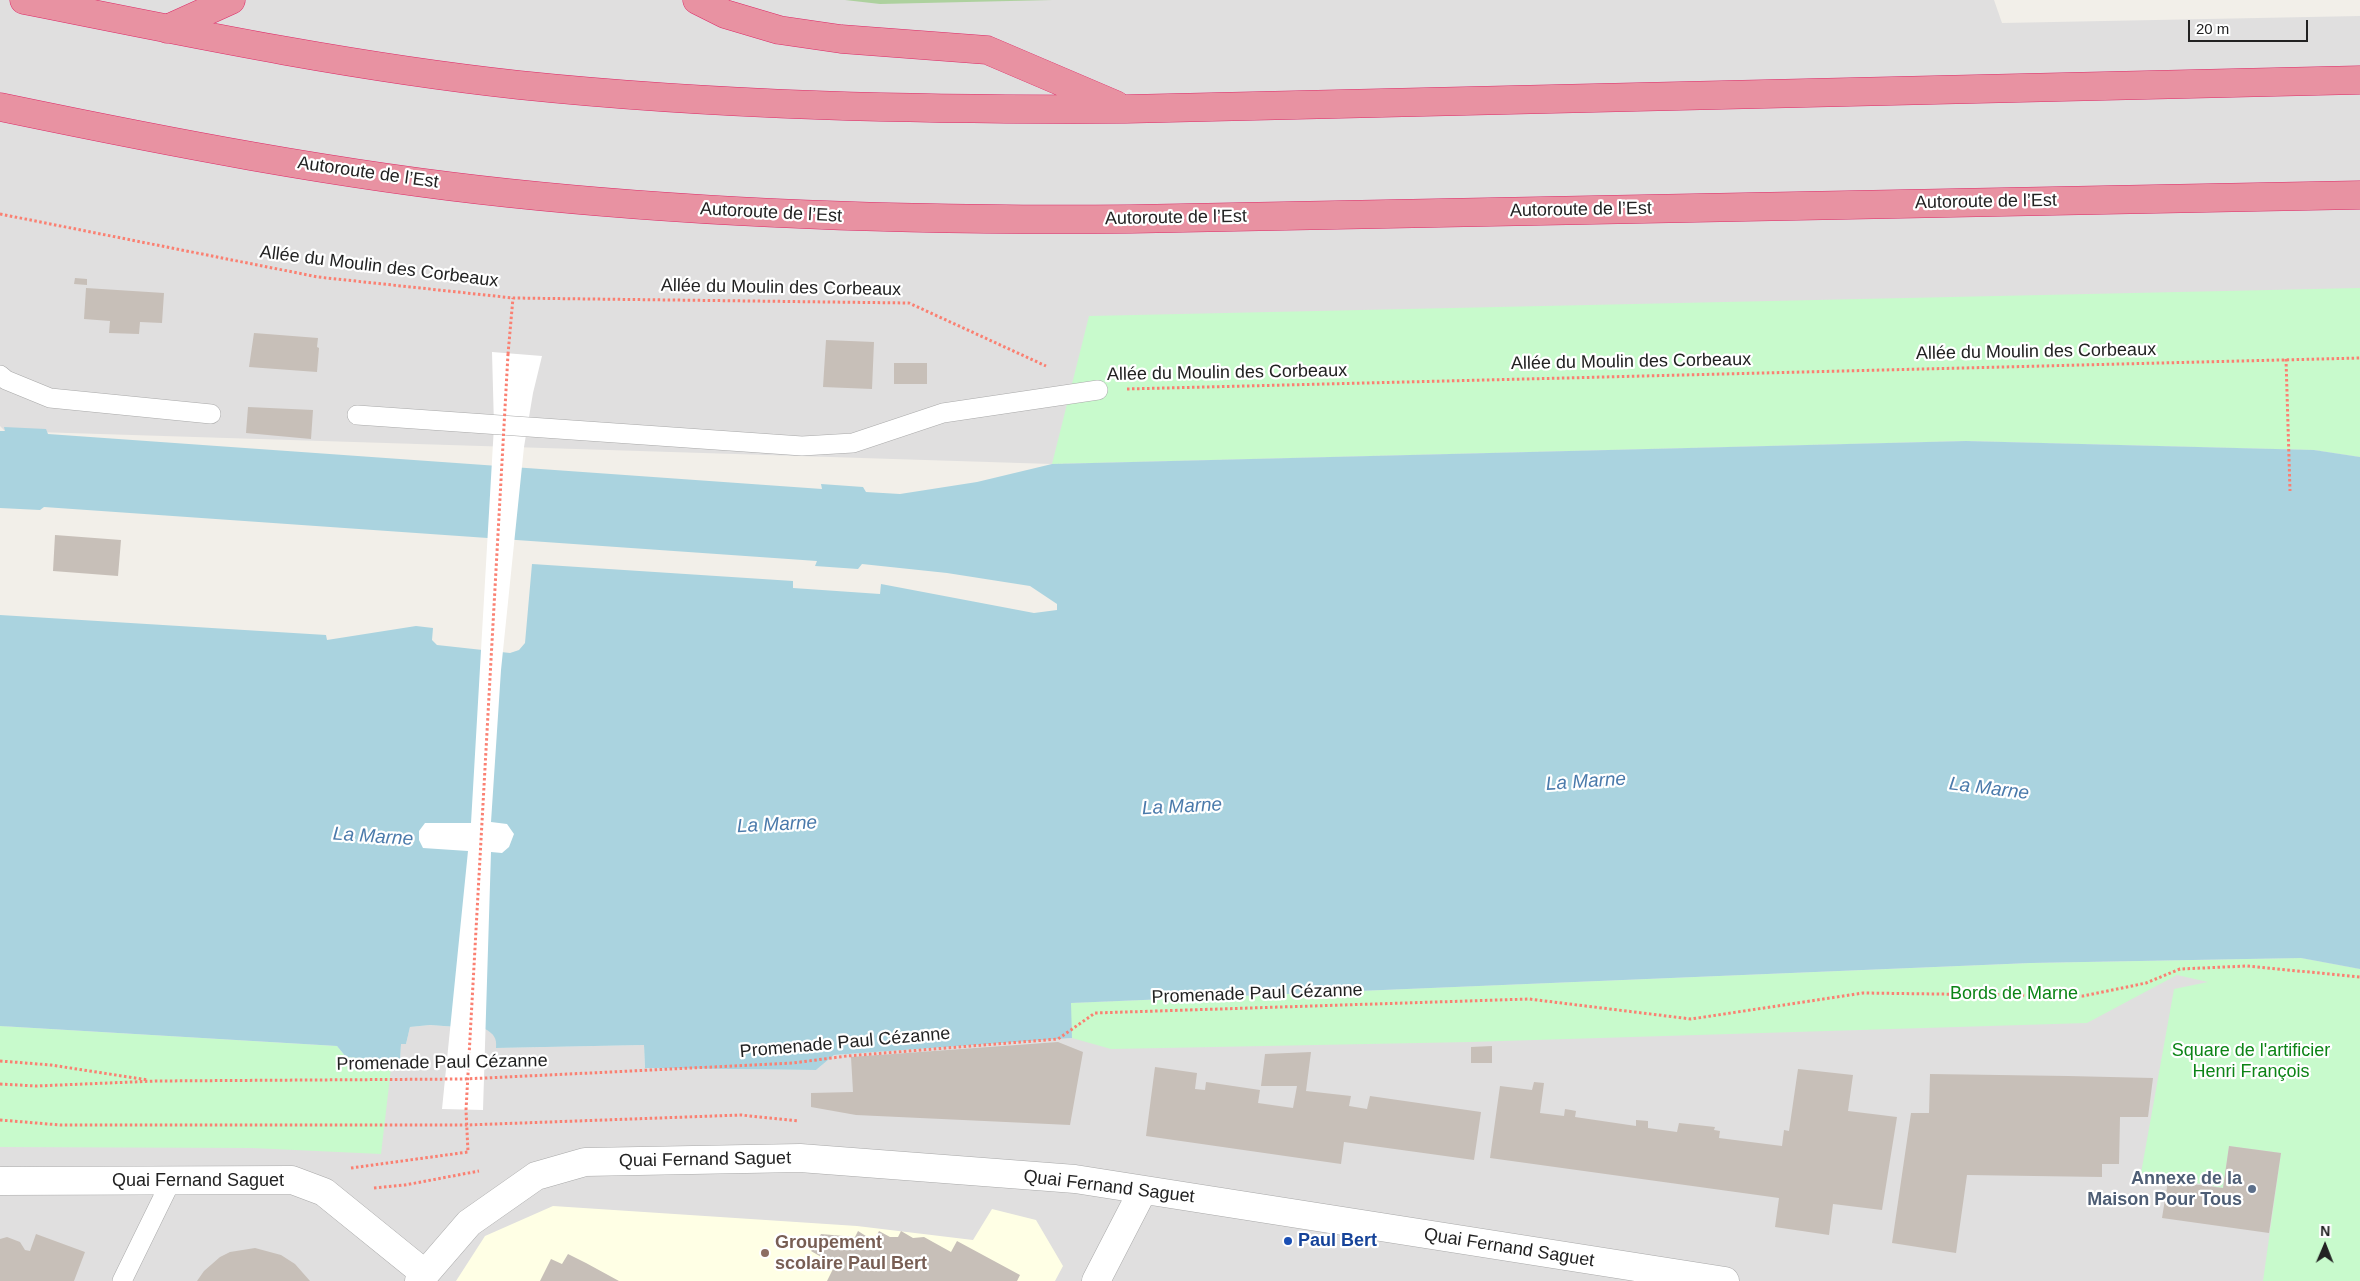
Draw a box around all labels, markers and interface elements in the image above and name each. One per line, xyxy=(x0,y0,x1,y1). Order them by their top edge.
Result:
scale bar xyxy=(2190,10,2310,42)
text: 20 m xyxy=(2196,20,2229,37)
street label: Autoroute de l’Est xyxy=(296,152,440,194)
street label: Autoroute de l’Est xyxy=(1915,190,2057,214)
street label: Autoroute de l’Est xyxy=(699,198,843,228)
street label: Autoroute de l’Est xyxy=(1510,198,1652,222)
street label: Autoroute de l’Est xyxy=(1105,206,1247,230)
street label: Allée du Moulin des Corbeaux xyxy=(259,242,499,292)
street label: Allée du Moulin des Corbeaux xyxy=(661,275,901,301)
street label: Allée du Moulin des Corbeaux xyxy=(1916,339,2156,365)
street label: Allée du Moulin des Corbeaux xyxy=(1511,349,1751,375)
street label: Allée du Moulin des Corbeaux xyxy=(1107,360,1347,386)
water label: La Marne xyxy=(1545,768,1627,796)
water label: La Marne xyxy=(1948,773,2030,805)
water label: La Marne xyxy=(1141,794,1223,820)
water label: La Marne xyxy=(736,812,818,838)
water label: La Marne xyxy=(332,823,414,851)
street label: Promenade Paul Cézanne xyxy=(1151,980,1363,1008)
park label: Bords de Marne xyxy=(1950,983,2078,1005)
street label: Promenade Paul Cézanne xyxy=(739,1023,951,1063)
park label: Square de l'artificier Henri François xyxy=(2172,1040,2330,1082)
street label: Promenade Paul Cézanne xyxy=(336,1050,548,1076)
street label: Quai Fernand Saguet xyxy=(619,1148,791,1172)
street label: Quai Fernand Saguet xyxy=(1022,1166,1196,1208)
place label: Annexe de la Maison Pour Tous xyxy=(2087,1168,2242,1210)
street label: Quai Fernand Saguet xyxy=(112,1170,284,1192)
marker: Annexe de la Maison Pour Tous xyxy=(2246,1183,2258,1195)
north arrow xyxy=(2300,1221,2350,1271)
text: N xyxy=(2320,1223,2330,1239)
street label: Quai Fernand Saguet xyxy=(1422,1224,1596,1272)
place label: Paul Bert xyxy=(1298,1230,1377,1252)
place label: Groupement scolaire Paul Bert xyxy=(775,1232,927,1274)
marker: Paul Bert xyxy=(1282,1235,1294,1247)
marker: Groupement scolaire Paul Bert xyxy=(759,1247,771,1259)

